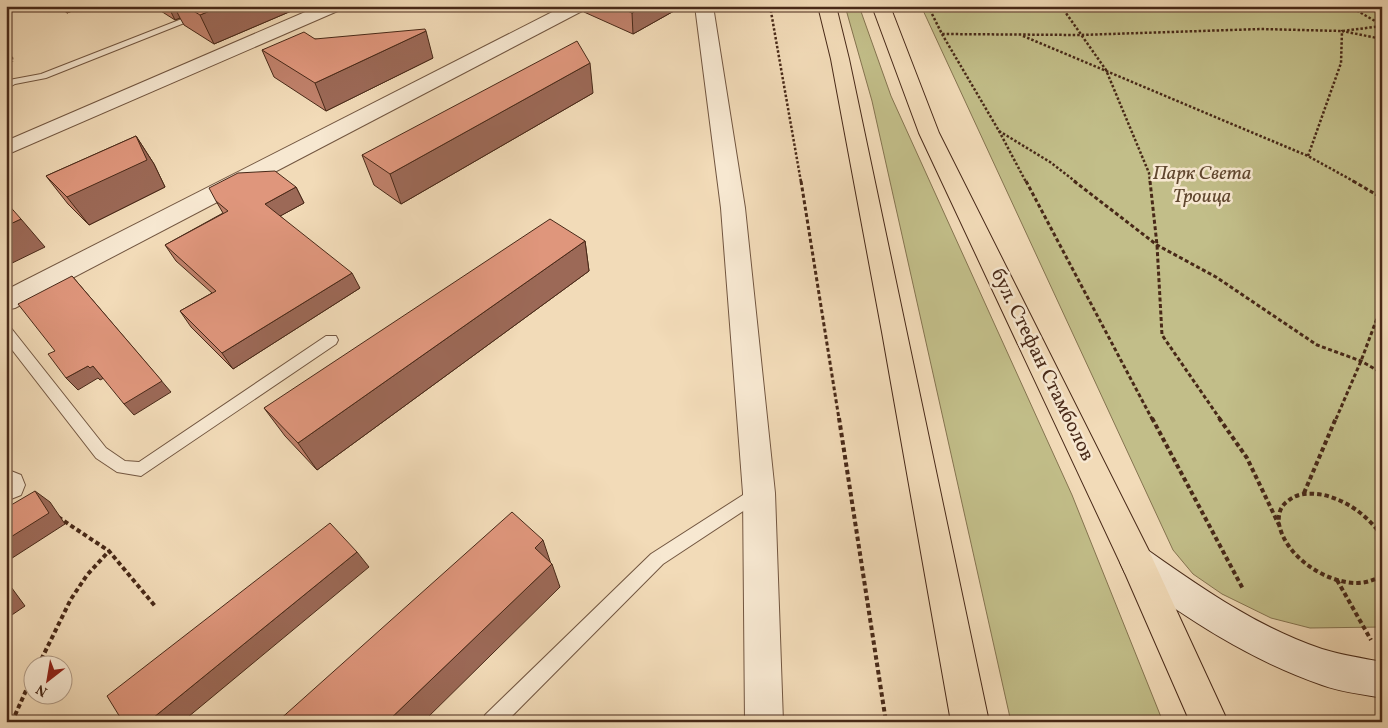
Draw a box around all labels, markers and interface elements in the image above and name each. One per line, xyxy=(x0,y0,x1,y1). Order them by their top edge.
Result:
park label: Парк Света Троица xyxy=(1153,160,1251,211)
street label: бул. Стефан Стамболов xyxy=(983,264,1101,466)
north arrow xyxy=(22,656,72,706)
text: N xyxy=(33,679,51,701)

